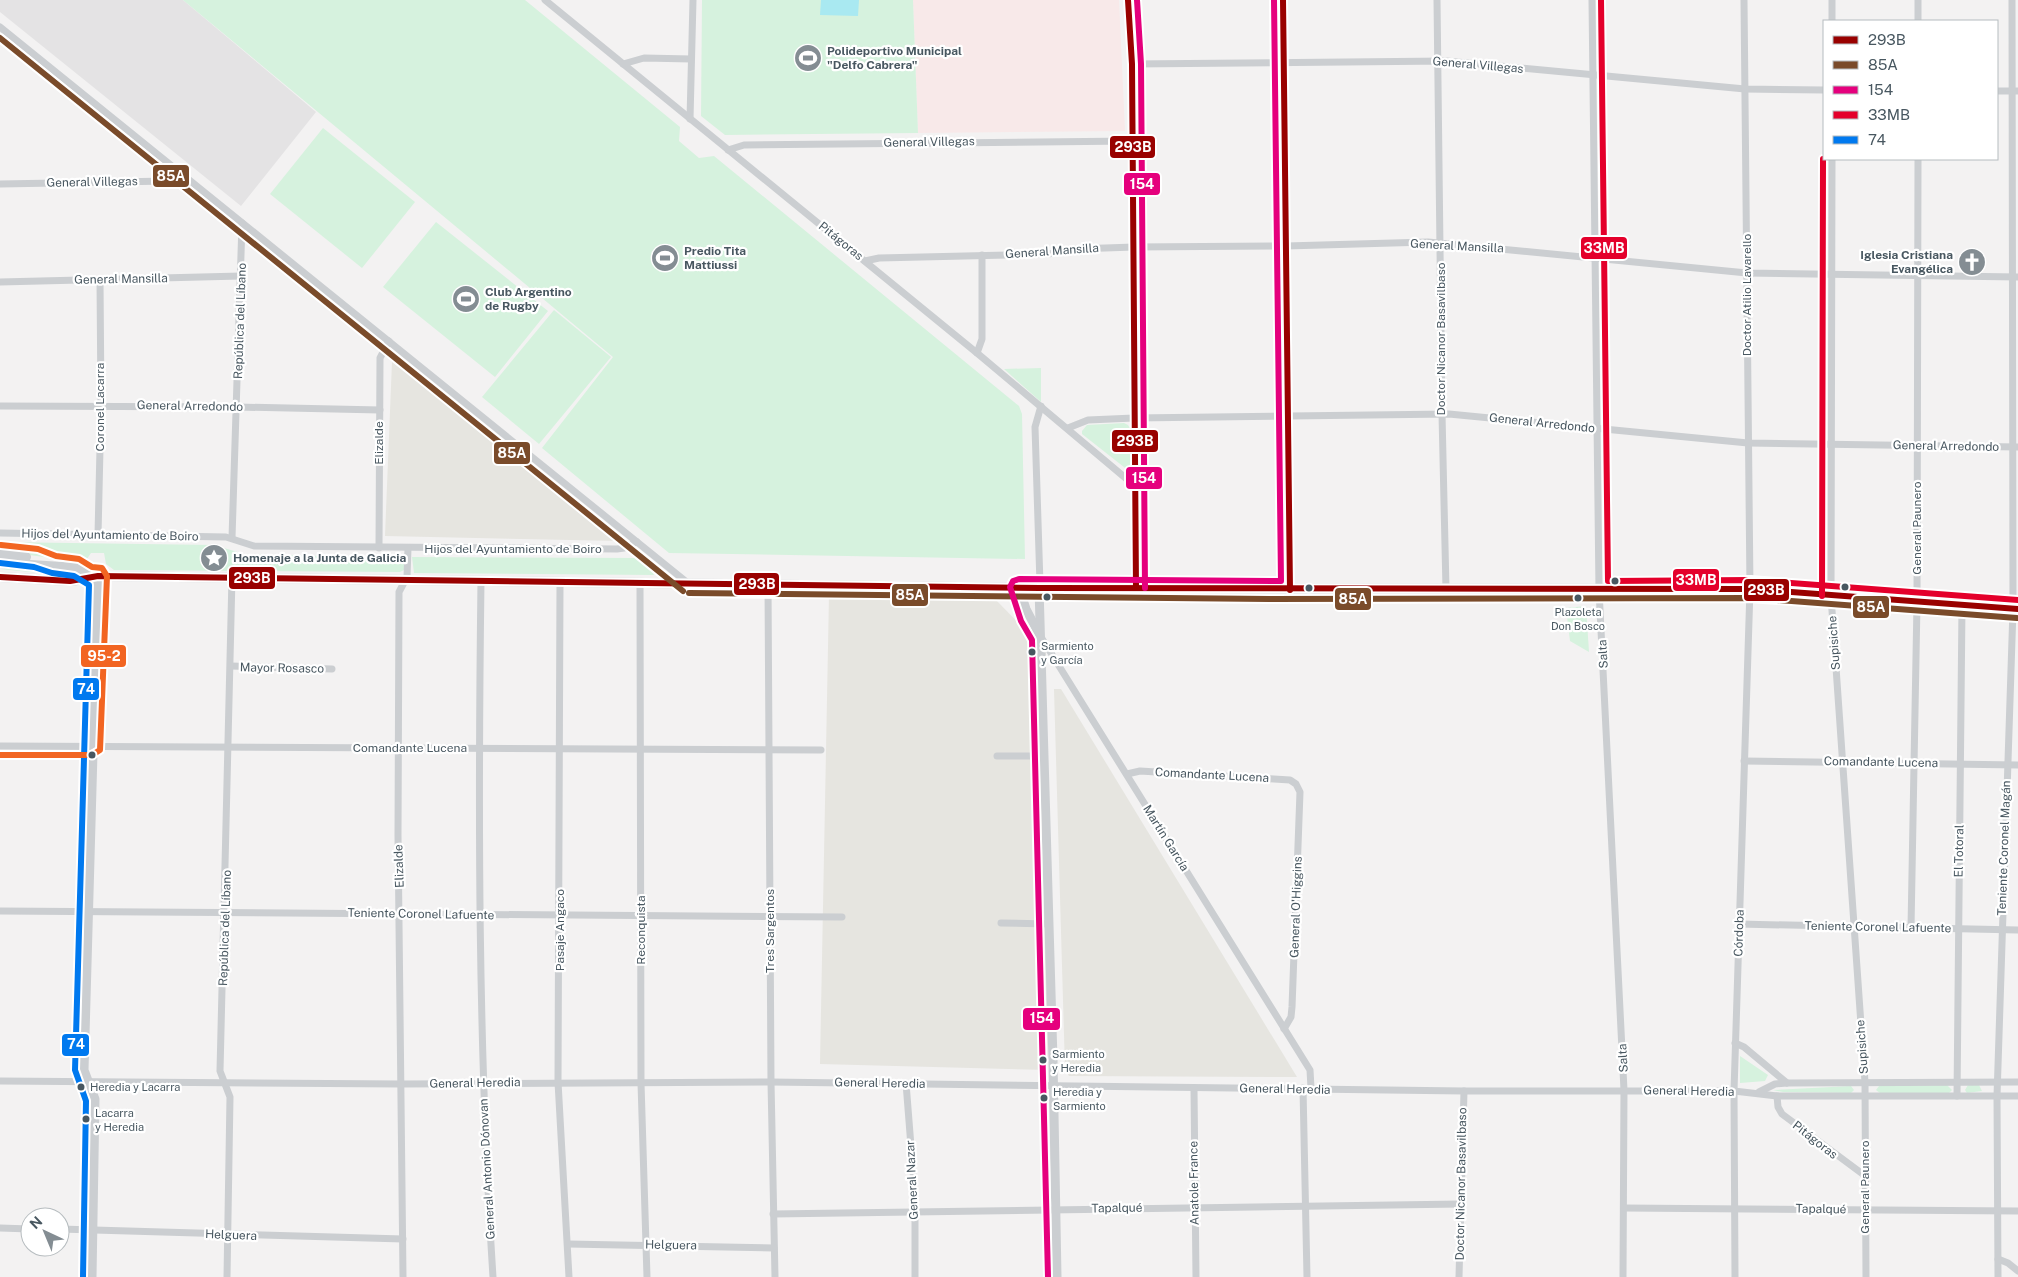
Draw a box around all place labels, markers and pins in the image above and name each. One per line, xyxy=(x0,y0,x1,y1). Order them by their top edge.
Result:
sports icon: Polideportivo Municipal "Delfo Cabrera" xyxy=(793,43,823,73)
place label: Polideportivo Municipal "Delfo Cabrera" xyxy=(827,44,962,72)
sports icon: Predio Tita Mattiussi xyxy=(650,243,680,273)
place label: Predio Tita Mattiussi xyxy=(684,244,746,272)
church icon: Iglesia Cristiana Evangélica xyxy=(1957,247,1987,277)
place label: Iglesia Cristiana Evangélica xyxy=(1860,248,1953,276)
sports icon: Club Argentino de Rugby xyxy=(451,284,481,314)
place label: Club Argentino de Rugby xyxy=(485,285,572,313)
place icon: Homenaje a la Junta de Galicia xyxy=(199,543,229,573)
place label: Homenaje a la Junta de Galicia xyxy=(233,551,406,565)
unlabelled marker xyxy=(1610,576,1620,586)
unlabelled marker xyxy=(1840,582,1850,592)
unlabelled marker xyxy=(1304,583,1314,593)
unlabelled marker xyxy=(1042,592,1052,602)
marker: Plazoleta Don Bosco xyxy=(1573,593,1583,603)
place label: Plazoleta Don Bosco xyxy=(1551,606,1605,632)
place label: Sarmiento y García xyxy=(1041,640,1094,666)
marker: Sarmiento y García xyxy=(1027,647,1037,657)
unlabelled marker xyxy=(87,750,97,760)
place label: Sarmiento y Heredia xyxy=(1052,1048,1105,1074)
marker: Sarmiento y Heredia xyxy=(1038,1055,1048,1065)
place label: Heredia y Lacarra xyxy=(90,1081,180,1093)
marker: Heredia y Lacarra xyxy=(76,1082,86,1092)
place label: Heredia y Sarmiento xyxy=(1053,1086,1106,1112)
marker: Heredia y Sarmiento xyxy=(1039,1093,1049,1103)
place label: Lacarra y Heredia xyxy=(95,1107,144,1133)
marker: Lacarra y Heredia xyxy=(81,1114,91,1124)

